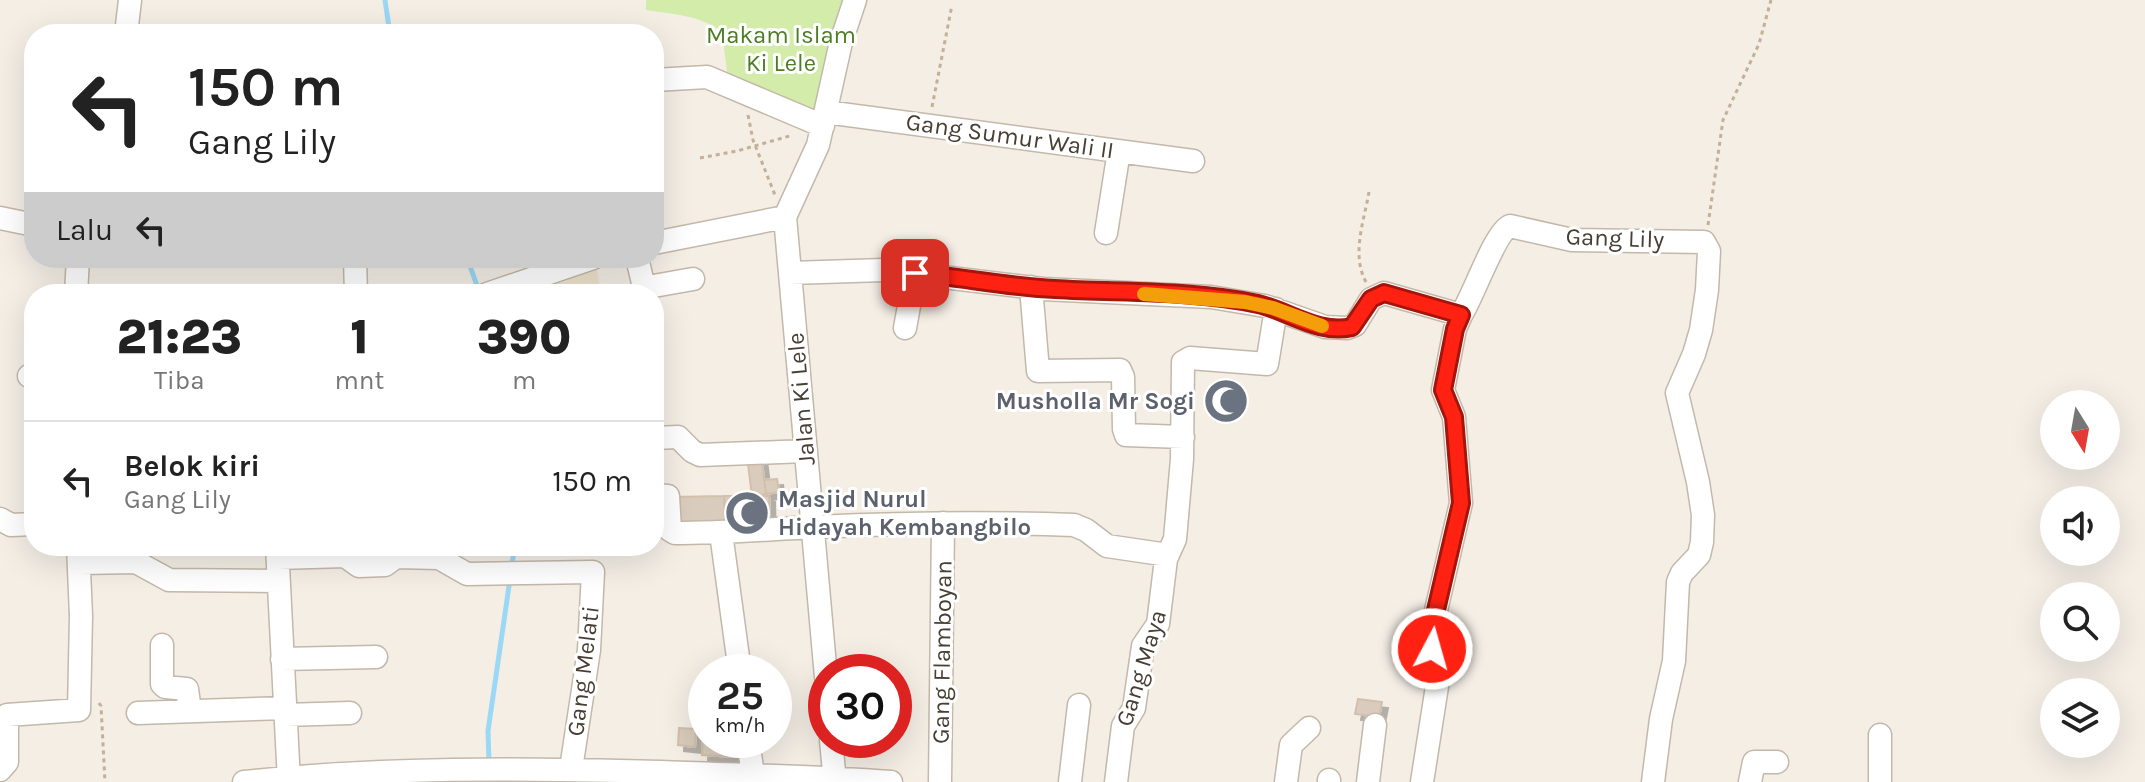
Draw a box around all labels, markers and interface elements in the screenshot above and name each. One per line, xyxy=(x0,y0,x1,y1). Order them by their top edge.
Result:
park label: Makam Islam Ki Lele xyxy=(706,21,856,77)
text: 150 m xyxy=(188,54,343,119)
icon: left xyxy=(56,56,160,160)
street label: Gang Sumur Wali II xyxy=(904,108,1116,164)
text: Gang Lily xyxy=(188,121,336,163)
icon: left xyxy=(129,208,173,252)
text: Lalu xyxy=(56,212,113,248)
street label: Gang Lily xyxy=(1565,222,1665,254)
pin xyxy=(881,239,949,307)
icon: arrive xyxy=(893,251,937,295)
text: 21:23 xyxy=(117,309,242,365)
text: 1 xyxy=(350,309,369,365)
text: 390 xyxy=(477,309,571,365)
street label: Jalan Ki Lele xyxy=(781,332,821,466)
text: Tiba xyxy=(154,365,205,396)
text: mnt xyxy=(335,365,384,396)
text: m xyxy=(512,365,536,396)
mosque icon: Musholla Mr Sogi xyxy=(1202,377,1250,425)
place label: Musholla Mr Sogi xyxy=(996,387,1195,415)
north arrow xyxy=(2040,390,2120,470)
map controls xyxy=(2040,390,2120,758)
text: Belok kiri xyxy=(124,448,260,484)
icon: left xyxy=(56,459,100,503)
text: 150 m xyxy=(552,463,632,499)
text: Gang Lily xyxy=(124,484,231,515)
place label: Masjid Nurul Hidayah Kembangbilo xyxy=(778,485,1031,541)
button: sound xyxy=(2040,486,2120,566)
mosque icon: Masjid Nurul Hidayah Kembangbilo xyxy=(723,489,771,537)
street label: Gang Flamboyan xyxy=(926,560,958,744)
button: search xyxy=(2040,582,2120,662)
street label: Gang Melati xyxy=(561,604,605,738)
street label: Gang Maya xyxy=(1110,606,1172,730)
position arrow xyxy=(1390,607,1474,691)
speed limit sign: 30 xyxy=(808,654,912,758)
text: 25 xyxy=(716,672,764,719)
button: layers xyxy=(2040,678,2120,758)
text: km/h xyxy=(715,714,765,737)

